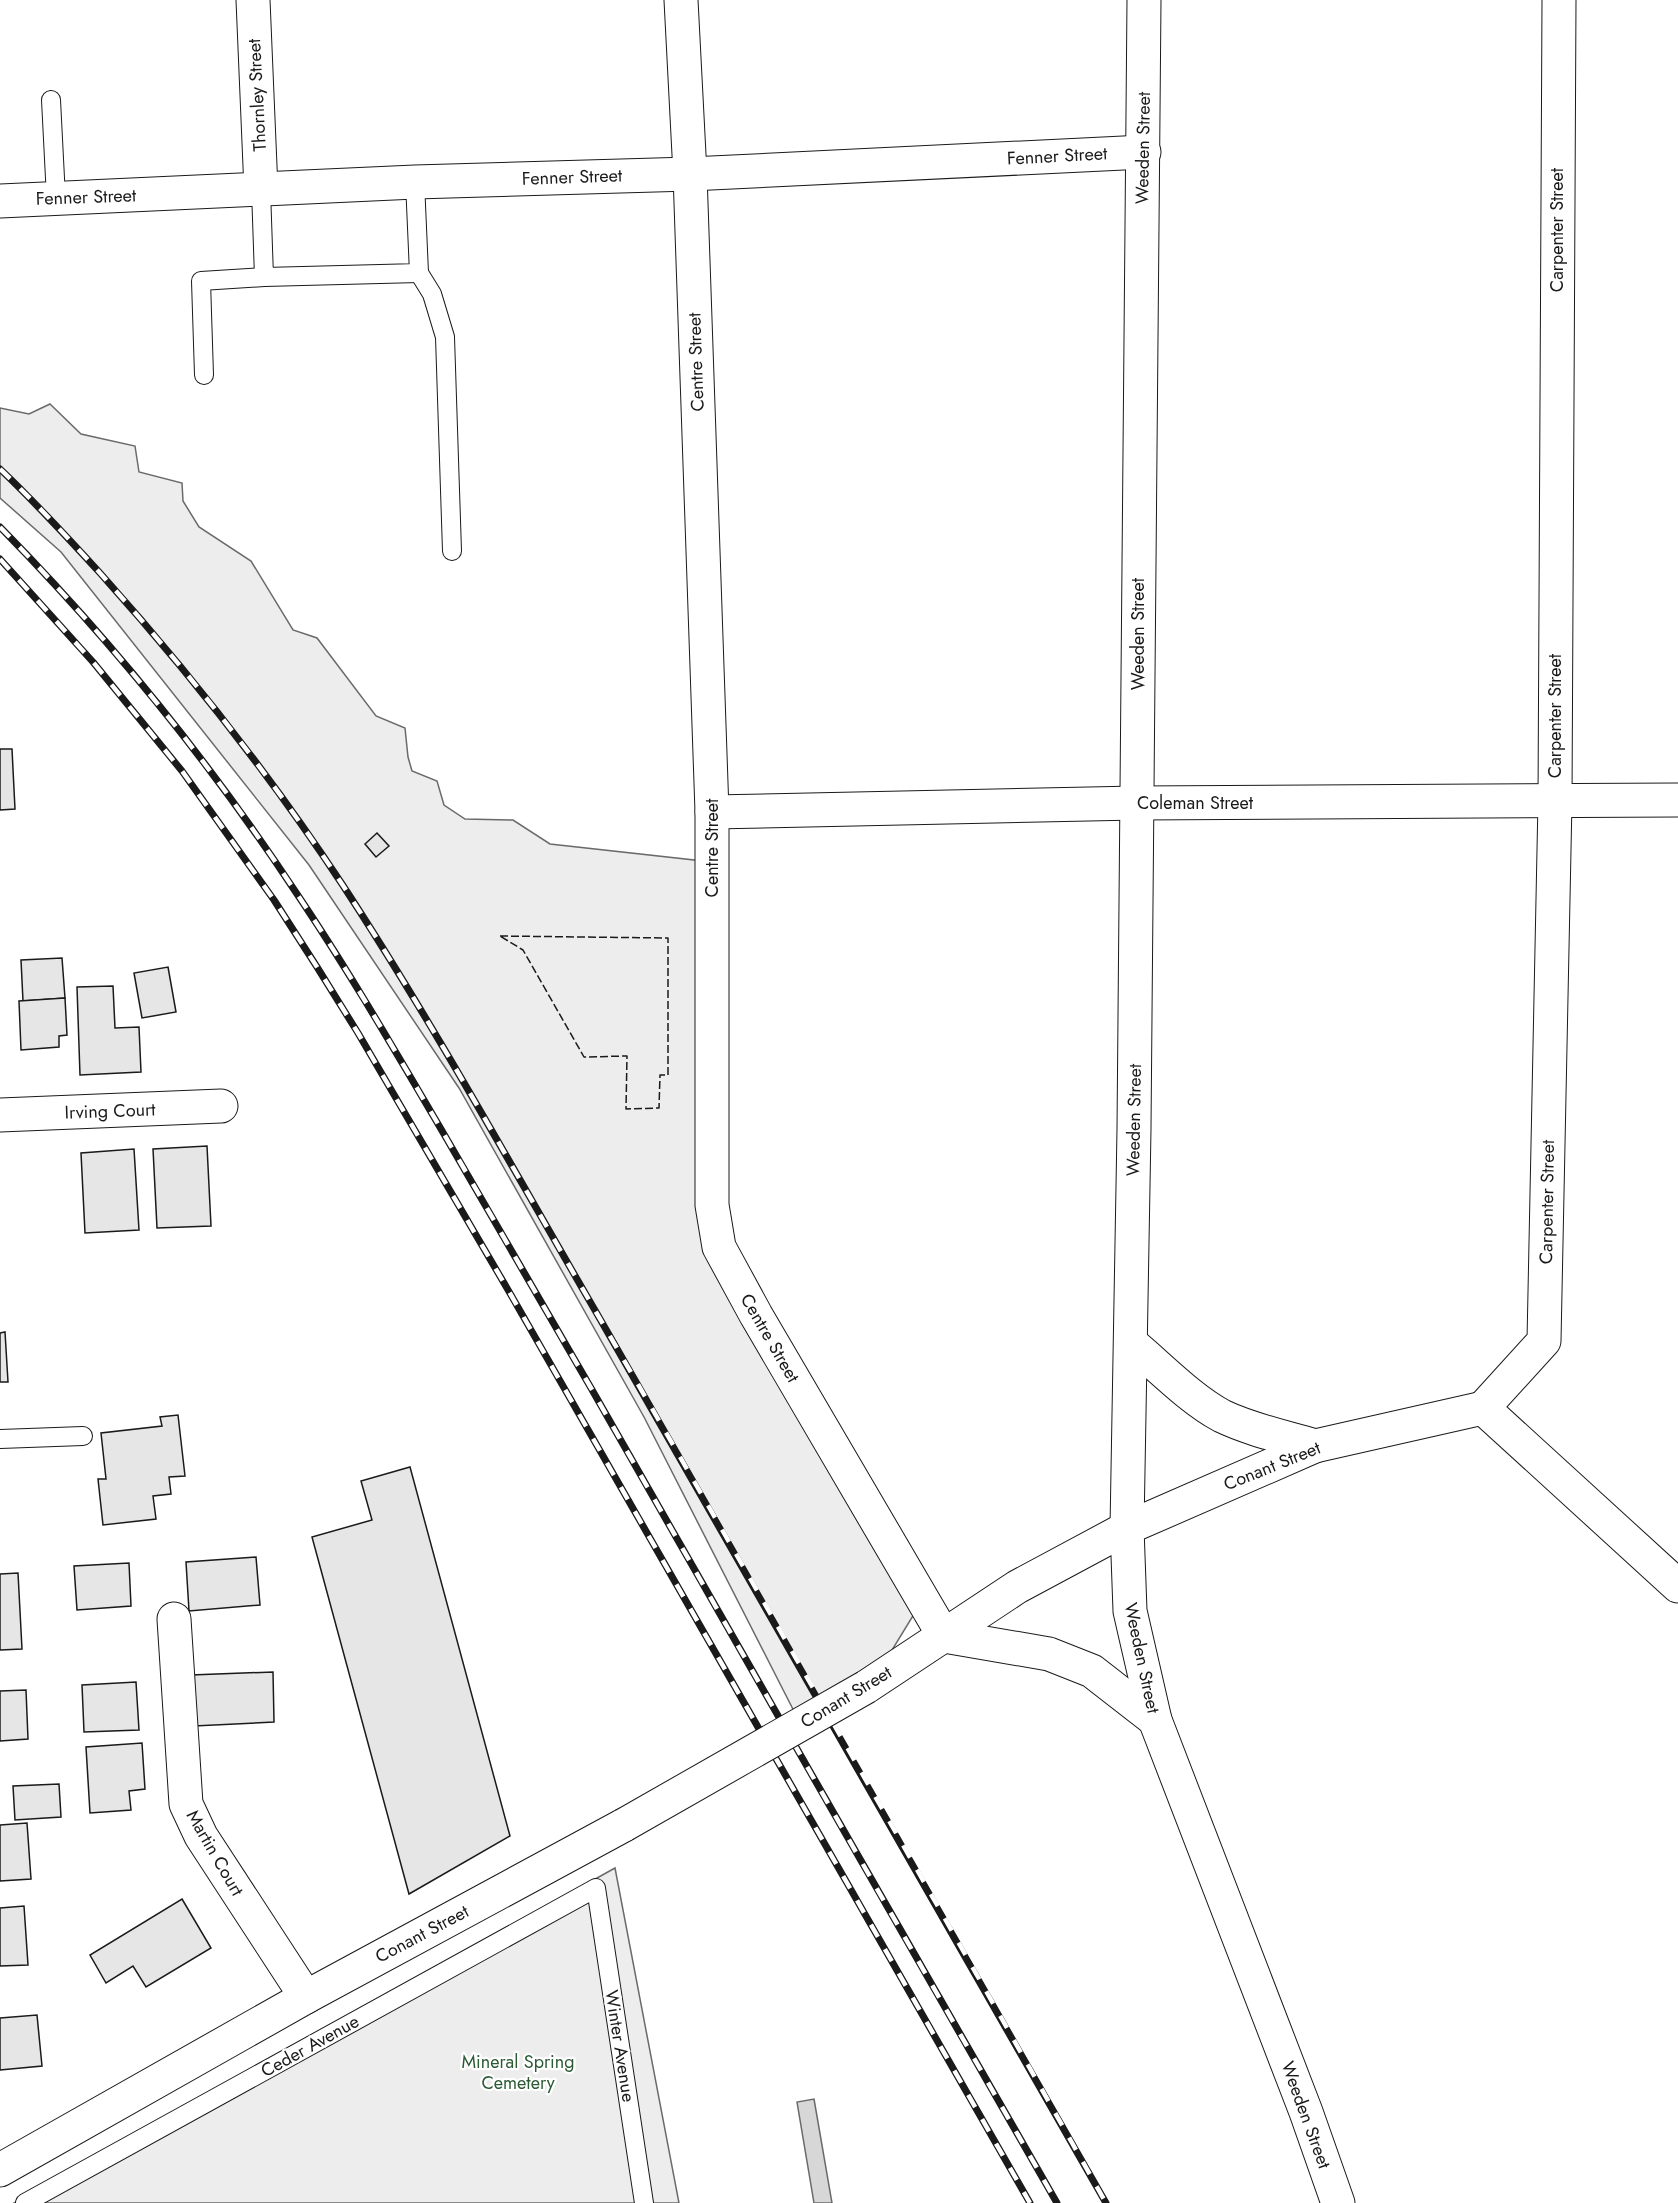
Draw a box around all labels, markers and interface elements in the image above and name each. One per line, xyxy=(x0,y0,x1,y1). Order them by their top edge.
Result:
street label: Thornley Street xyxy=(241,37,273,152)
street label: Weeden Street xyxy=(1129,91,1157,204)
street label: Fenner Street xyxy=(1006,140,1109,172)
street label: Fenner Street xyxy=(521,162,623,192)
street label: Carpenter Street xyxy=(1544,167,1570,292)
street label: Fenner Street xyxy=(35,182,137,212)
street label: Centre Street xyxy=(681,311,711,412)
street label: Weeden Street xyxy=(1125,577,1151,690)
street label: Carpenter Street xyxy=(1542,653,1568,778)
street label: Coleman Street xyxy=(1137,790,1254,816)
street label: Centre Street xyxy=(699,798,725,897)
street label: Weeden Street xyxy=(1120,1063,1148,1176)
street label: Irving Court xyxy=(64,1096,157,1126)
street label: Carpenter Street xyxy=(1533,1139,1561,1264)
street label: Centre Street xyxy=(734,1289,806,1388)
street label: Conant Street xyxy=(1220,1435,1325,1497)
street label: Weeden Street xyxy=(1118,1600,1167,1716)
street label: Conant Street xyxy=(795,1659,897,1735)
street label: Martin Court xyxy=(180,1805,250,1901)
street label: Conant Street xyxy=(371,1898,474,1970)
street label: Winter Avenue xyxy=(598,1988,642,2104)
street label: Ceder Avenue xyxy=(256,2008,364,2084)
park label: Mineral Spring Cemetery xyxy=(461,2049,575,2096)
street label: Weeden Street xyxy=(1275,2058,1338,2173)

